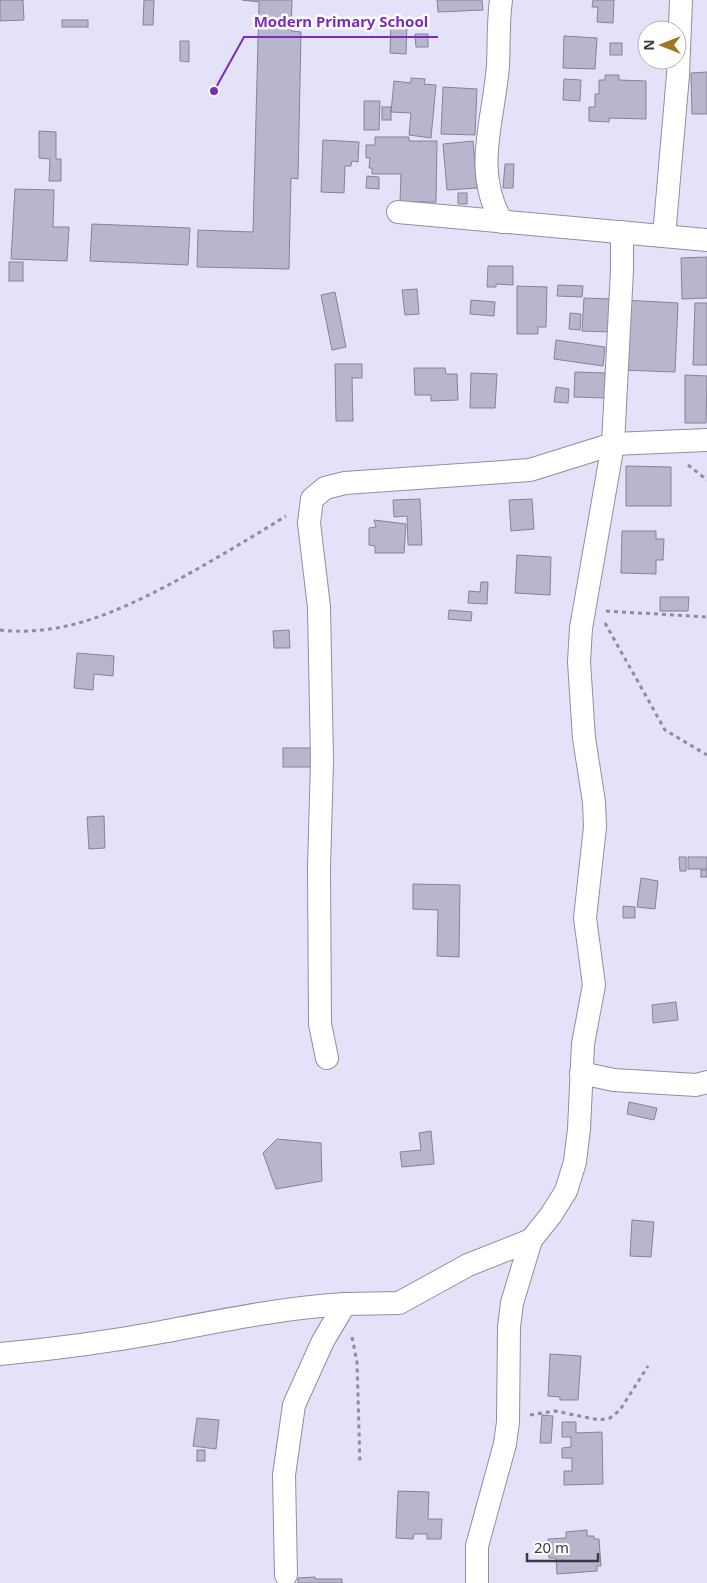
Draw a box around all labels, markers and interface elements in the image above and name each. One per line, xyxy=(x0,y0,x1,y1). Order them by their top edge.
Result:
callout: Modern Primary School xyxy=(244,7,438,37)
text: Modern Primary School xyxy=(254,11,428,31)
north arrow xyxy=(637,20,687,70)
text: N xyxy=(639,39,658,51)
scale bar xyxy=(527,1530,598,1562)
text: 20 m xyxy=(534,1537,569,1557)

